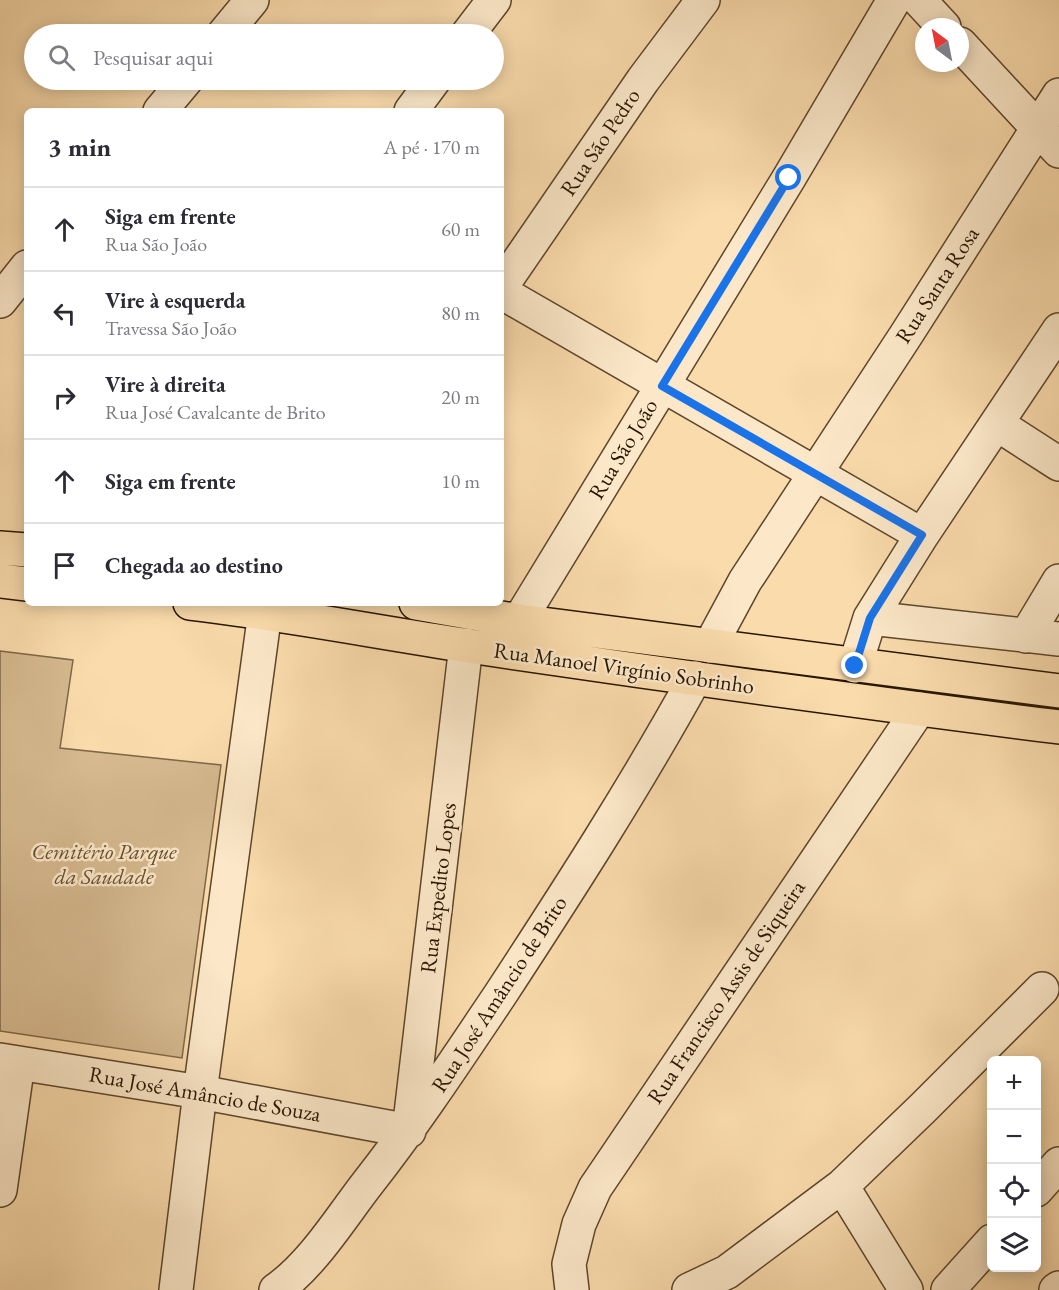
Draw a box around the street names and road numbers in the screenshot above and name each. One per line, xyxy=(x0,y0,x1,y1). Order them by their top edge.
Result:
street label: Rua São Pedro xyxy=(553,83,647,201)
street label: Rua Santa Rosa xyxy=(888,221,986,349)
street label: Rua São João xyxy=(582,393,664,505)
street label: Rua Manoel Virgínio Sobrinho xyxy=(492,635,756,701)
street label: Rua Expedito Lopes xyxy=(413,801,463,975)
street label: Rua Francisco Assis de Siqueira xyxy=(640,874,812,1110)
street label: Rua José Amâncio de Brito xyxy=(425,890,574,1098)
street label: Rua José Amâncio de Souza xyxy=(87,1059,324,1129)

